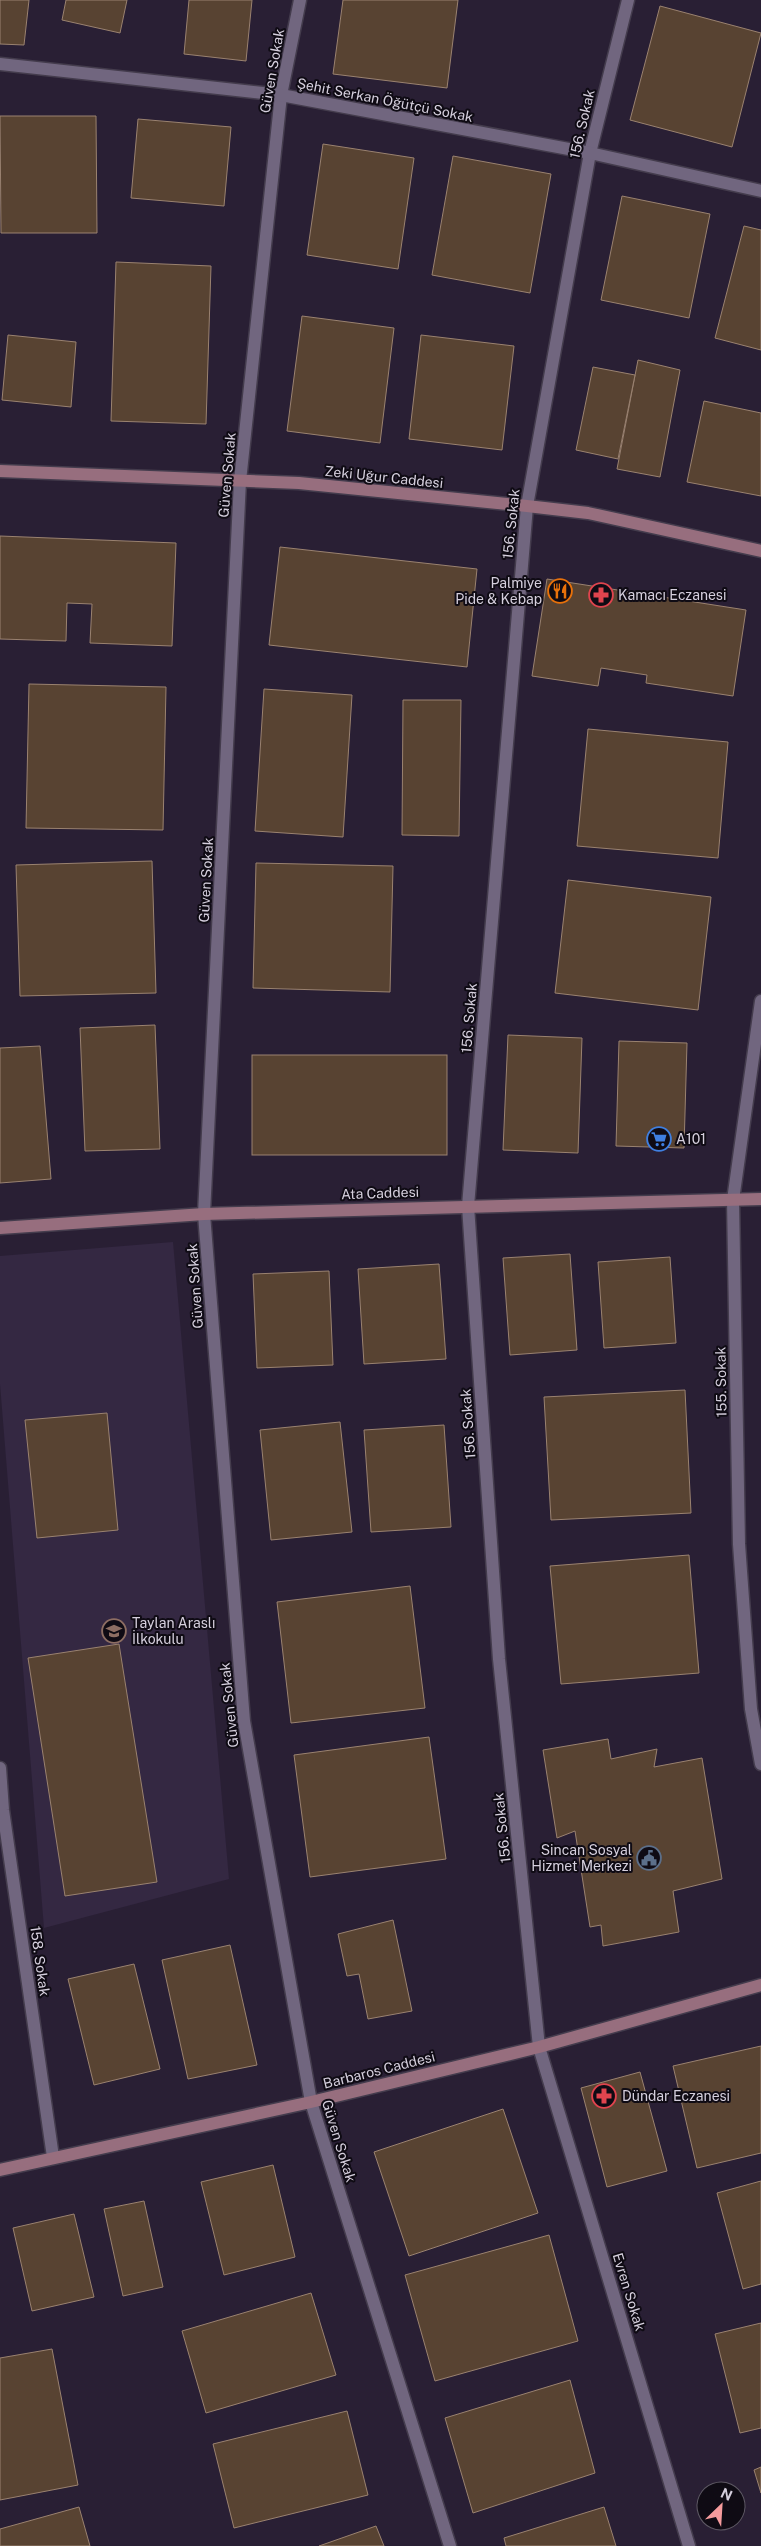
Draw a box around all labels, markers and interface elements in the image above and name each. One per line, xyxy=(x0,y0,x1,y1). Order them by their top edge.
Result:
street label: Güven Sokak xyxy=(257,27,287,114)
street label: Şehit Serkan Öğütçü Sokak xyxy=(296,73,475,125)
street label: 156. Sokak xyxy=(566,88,598,160)
street label: Güven Sokak xyxy=(215,432,239,518)
street label: Zeki Uğur Caddesi xyxy=(324,463,444,491)
street label: 156. Sokak xyxy=(499,488,523,560)
place label: Palmiye Pide & Kebap xyxy=(455,575,542,607)
restaurant icon: Palmiye Pide & Kebap xyxy=(547,578,573,604)
pharmacy icon: Kamacı Eczanesi xyxy=(588,582,614,608)
place label: Kamacı Eczanesi xyxy=(618,587,726,603)
street label: Güven Sokak xyxy=(196,837,216,923)
street label: 156. Sokak xyxy=(458,982,480,1054)
supermarket icon: A101 xyxy=(646,1126,672,1152)
place label: A101 xyxy=(676,1131,706,1147)
street label: Ata Caddesi xyxy=(341,1184,419,1202)
street label: Güven Sokak xyxy=(184,1243,206,1329)
street label: 155. Sokak xyxy=(712,1346,730,1417)
street label: 156. Sokak xyxy=(458,1388,478,1460)
place label: Taylan Araslı İlkokulu xyxy=(132,1615,215,1647)
school or university icon: Taylan Araslı İlkokulu xyxy=(101,1618,127,1644)
street label: Güven Sokak xyxy=(217,1662,241,1748)
street label: 156. Sokak xyxy=(490,1792,514,1864)
place label: Sincan Sosyal Hizmet Merkezi xyxy=(531,1842,632,1874)
public building icon: Sincan Sosyal Hizmet Merkezi xyxy=(636,1845,662,1871)
street label: 158. Sokak xyxy=(27,1925,53,1997)
street label: Barbaros Caddesi xyxy=(321,2048,437,2092)
pharmacy icon: Dündar Eczanesi xyxy=(591,2083,617,2109)
place label: Dündar Eczanesi xyxy=(622,2088,730,2104)
street label: Güven Sokak xyxy=(319,2098,359,2184)
street label: Evren Sokak xyxy=(610,2251,649,2333)
north arrow xyxy=(696,2481,746,2531)
text: N xyxy=(718,2485,735,2504)

